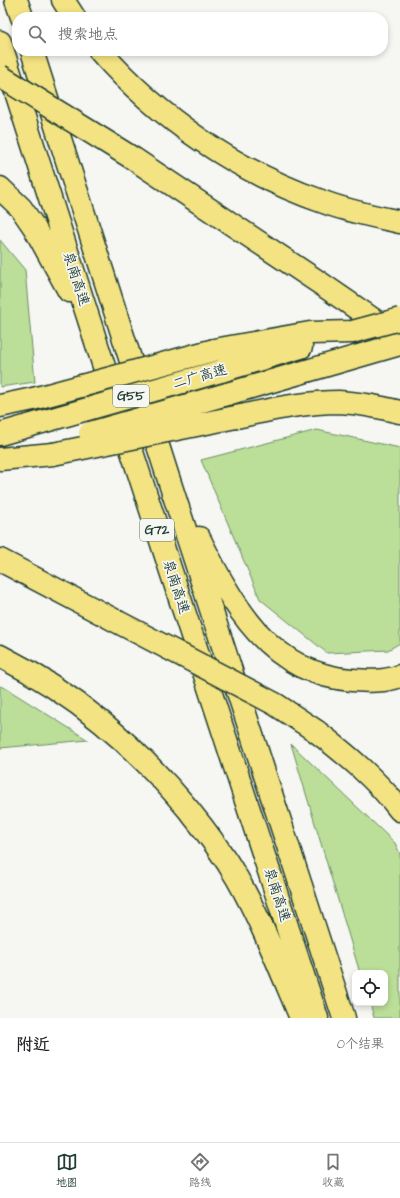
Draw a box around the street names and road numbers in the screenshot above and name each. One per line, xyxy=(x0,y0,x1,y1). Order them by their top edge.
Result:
street label: 泉南高速 xyxy=(58,249,94,309)
street label: 二广高速 xyxy=(170,360,230,394)
road number: G55 xyxy=(113,385,149,407)
road number: G72 xyxy=(140,519,174,541)
street label: 泉南高速 xyxy=(158,557,194,617)
street label: 泉南高速 xyxy=(259,865,295,925)

